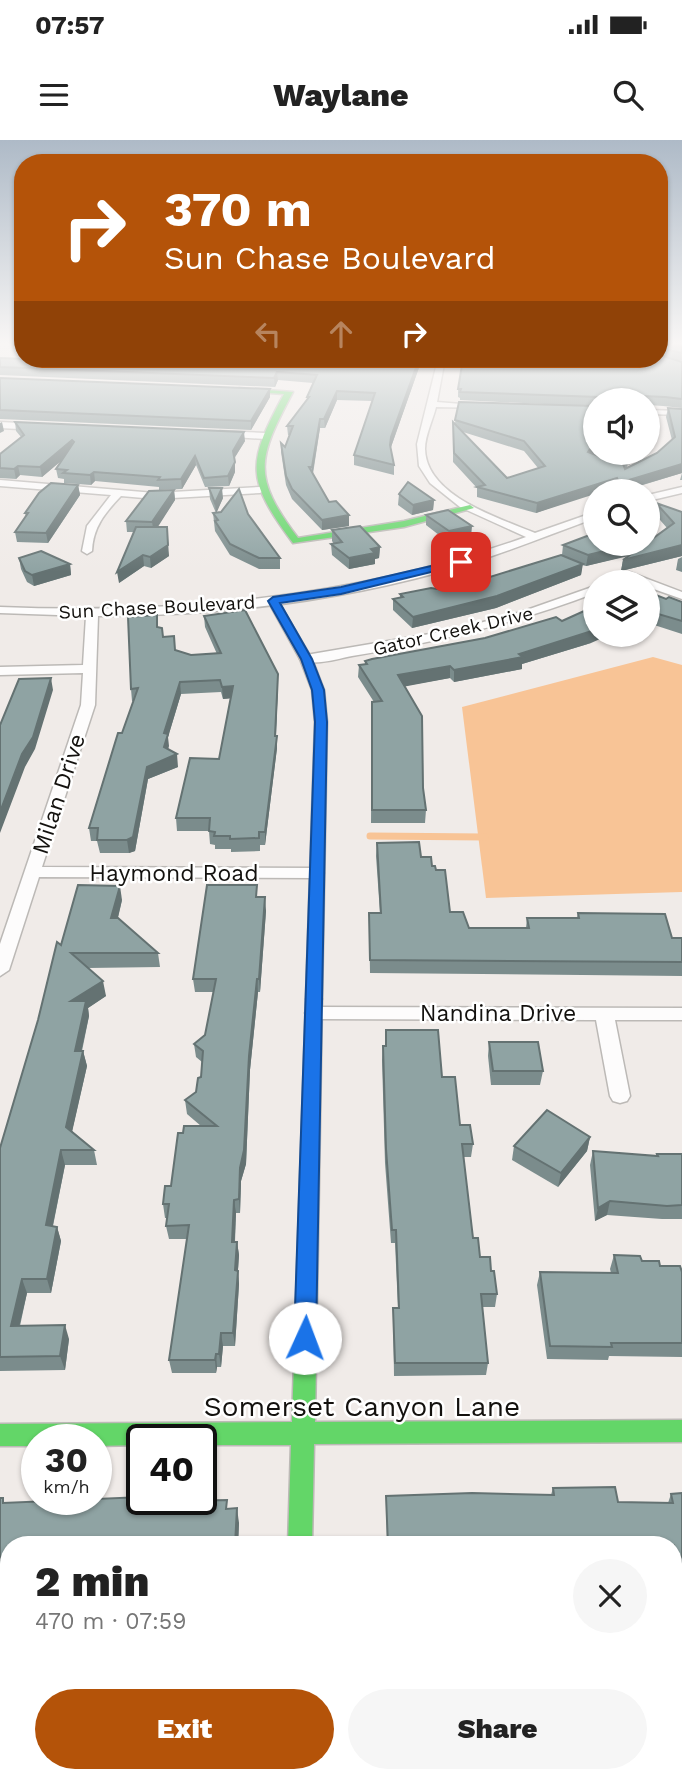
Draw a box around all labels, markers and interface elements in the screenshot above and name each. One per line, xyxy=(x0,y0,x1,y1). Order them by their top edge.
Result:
text: 07:57 xyxy=(35,10,104,40)
icon: menu xyxy=(35,76,73,114)
text: Waylane xyxy=(273,76,409,114)
icon: search xyxy=(609,76,647,114)
text: 370 m xyxy=(164,180,312,238)
icon: right xyxy=(49,182,140,273)
text: Sun Chase Boulevard xyxy=(164,239,496,277)
icon: left xyxy=(249,315,287,353)
icon: ahead xyxy=(322,315,360,353)
icon: right xyxy=(395,315,433,353)
map controls xyxy=(583,388,660,647)
button: sound xyxy=(583,388,660,465)
button: search xyxy=(583,479,660,556)
pin xyxy=(431,532,491,592)
icon: arrive xyxy=(442,543,480,581)
button: layers xyxy=(583,570,660,647)
street label: Sun Chase Boulevard xyxy=(58,590,256,624)
street label: Gator Creek Drive xyxy=(371,601,535,661)
street label: Milan Drive xyxy=(27,730,91,858)
street label: Haymond Road xyxy=(89,860,259,887)
street label: Nandina Drive xyxy=(420,1000,576,1027)
position arrow xyxy=(268,1301,342,1375)
street label: Somerset Canyon Lane xyxy=(204,1390,520,1423)
speed limit sign: 40 xyxy=(126,1424,217,1515)
text: 30 xyxy=(45,1439,88,1481)
text: km/h xyxy=(43,1476,90,1497)
text: 2 min xyxy=(35,1557,149,1606)
button: close xyxy=(573,1559,647,1633)
text: 470 m · 07:59 xyxy=(35,1608,186,1635)
button: Exit xyxy=(35,1689,334,1769)
button: Share xyxy=(348,1689,647,1769)

